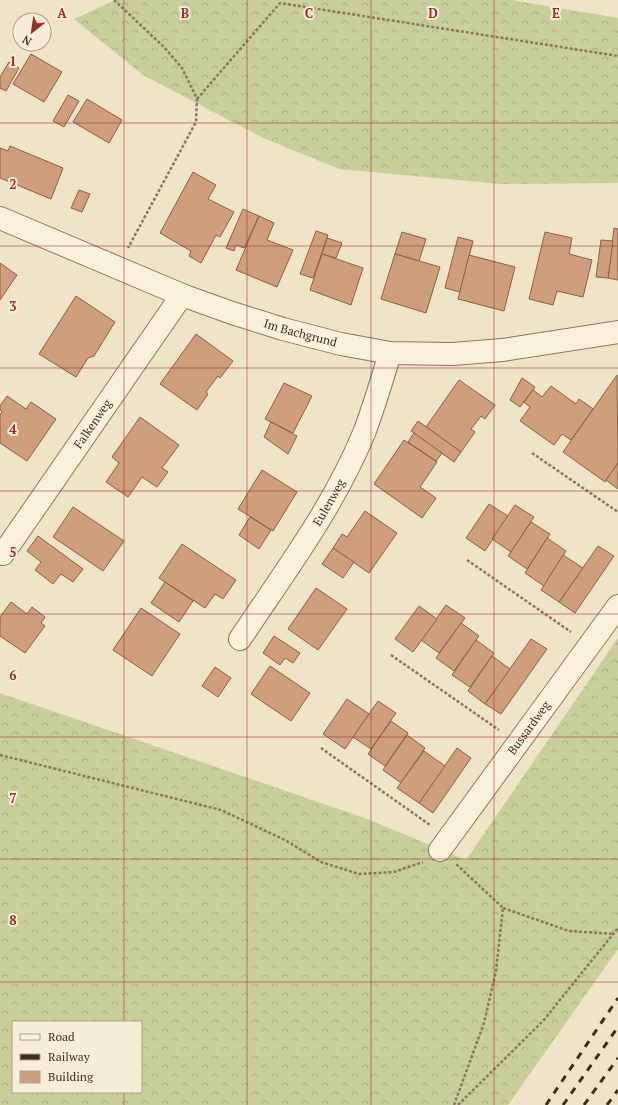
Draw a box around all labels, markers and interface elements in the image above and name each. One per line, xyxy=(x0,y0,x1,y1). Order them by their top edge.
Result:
text: A xyxy=(57,4,67,22)
text: B xyxy=(181,4,189,22)
text: C xyxy=(305,4,313,22)
text: D xyxy=(428,4,438,22)
text: E xyxy=(552,4,560,22)
north arrow xyxy=(12,12,52,52)
text: N xyxy=(19,32,34,49)
text: 1 xyxy=(9,52,17,70)
text: 2 xyxy=(9,175,17,193)
text: 3 xyxy=(9,297,17,315)
street label: Im Bachgrund xyxy=(262,315,339,350)
street label: Falkenweg xyxy=(70,396,115,451)
text: 4 xyxy=(9,420,17,438)
street label: Eulenweg xyxy=(309,476,348,528)
text: 5 xyxy=(9,543,17,561)
text: 6 xyxy=(9,666,17,684)
street label: Bussardweg xyxy=(504,697,554,758)
text: 7 xyxy=(9,789,17,807)
text: 8 xyxy=(9,911,17,929)
legend xyxy=(12,1021,142,1093)
text: Road xyxy=(48,1029,75,1044)
text: Railway xyxy=(48,1049,91,1064)
text: Building xyxy=(48,1069,94,1084)

